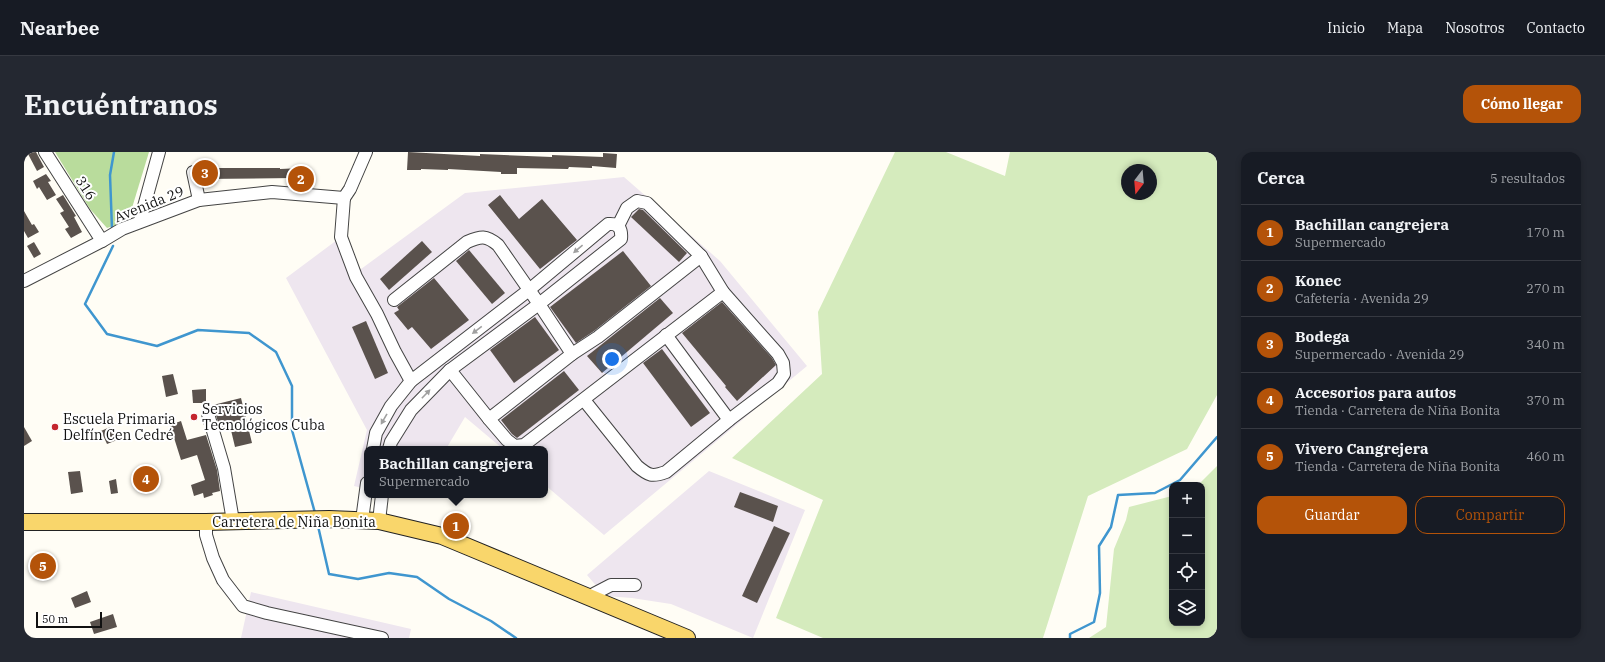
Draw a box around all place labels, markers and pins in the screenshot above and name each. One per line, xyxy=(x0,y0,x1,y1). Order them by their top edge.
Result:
pin: 3 xyxy=(192,158,218,188)
pin: 2 xyxy=(288,164,314,194)
place label: Servicios Tecnológicos Cuba xyxy=(202,400,326,434)
place label: Escuela Primaria Delfín Cen Cedré xyxy=(63,410,176,444)
marker: Servicios Tecnológicos Cuba xyxy=(189,412,199,422)
marker: Escuela Primaria Delfín Cen Cedré xyxy=(50,422,60,432)
pin: 4 xyxy=(133,464,159,494)
pin: 1 xyxy=(443,511,469,541)
pin: 5 xyxy=(30,551,56,581)

